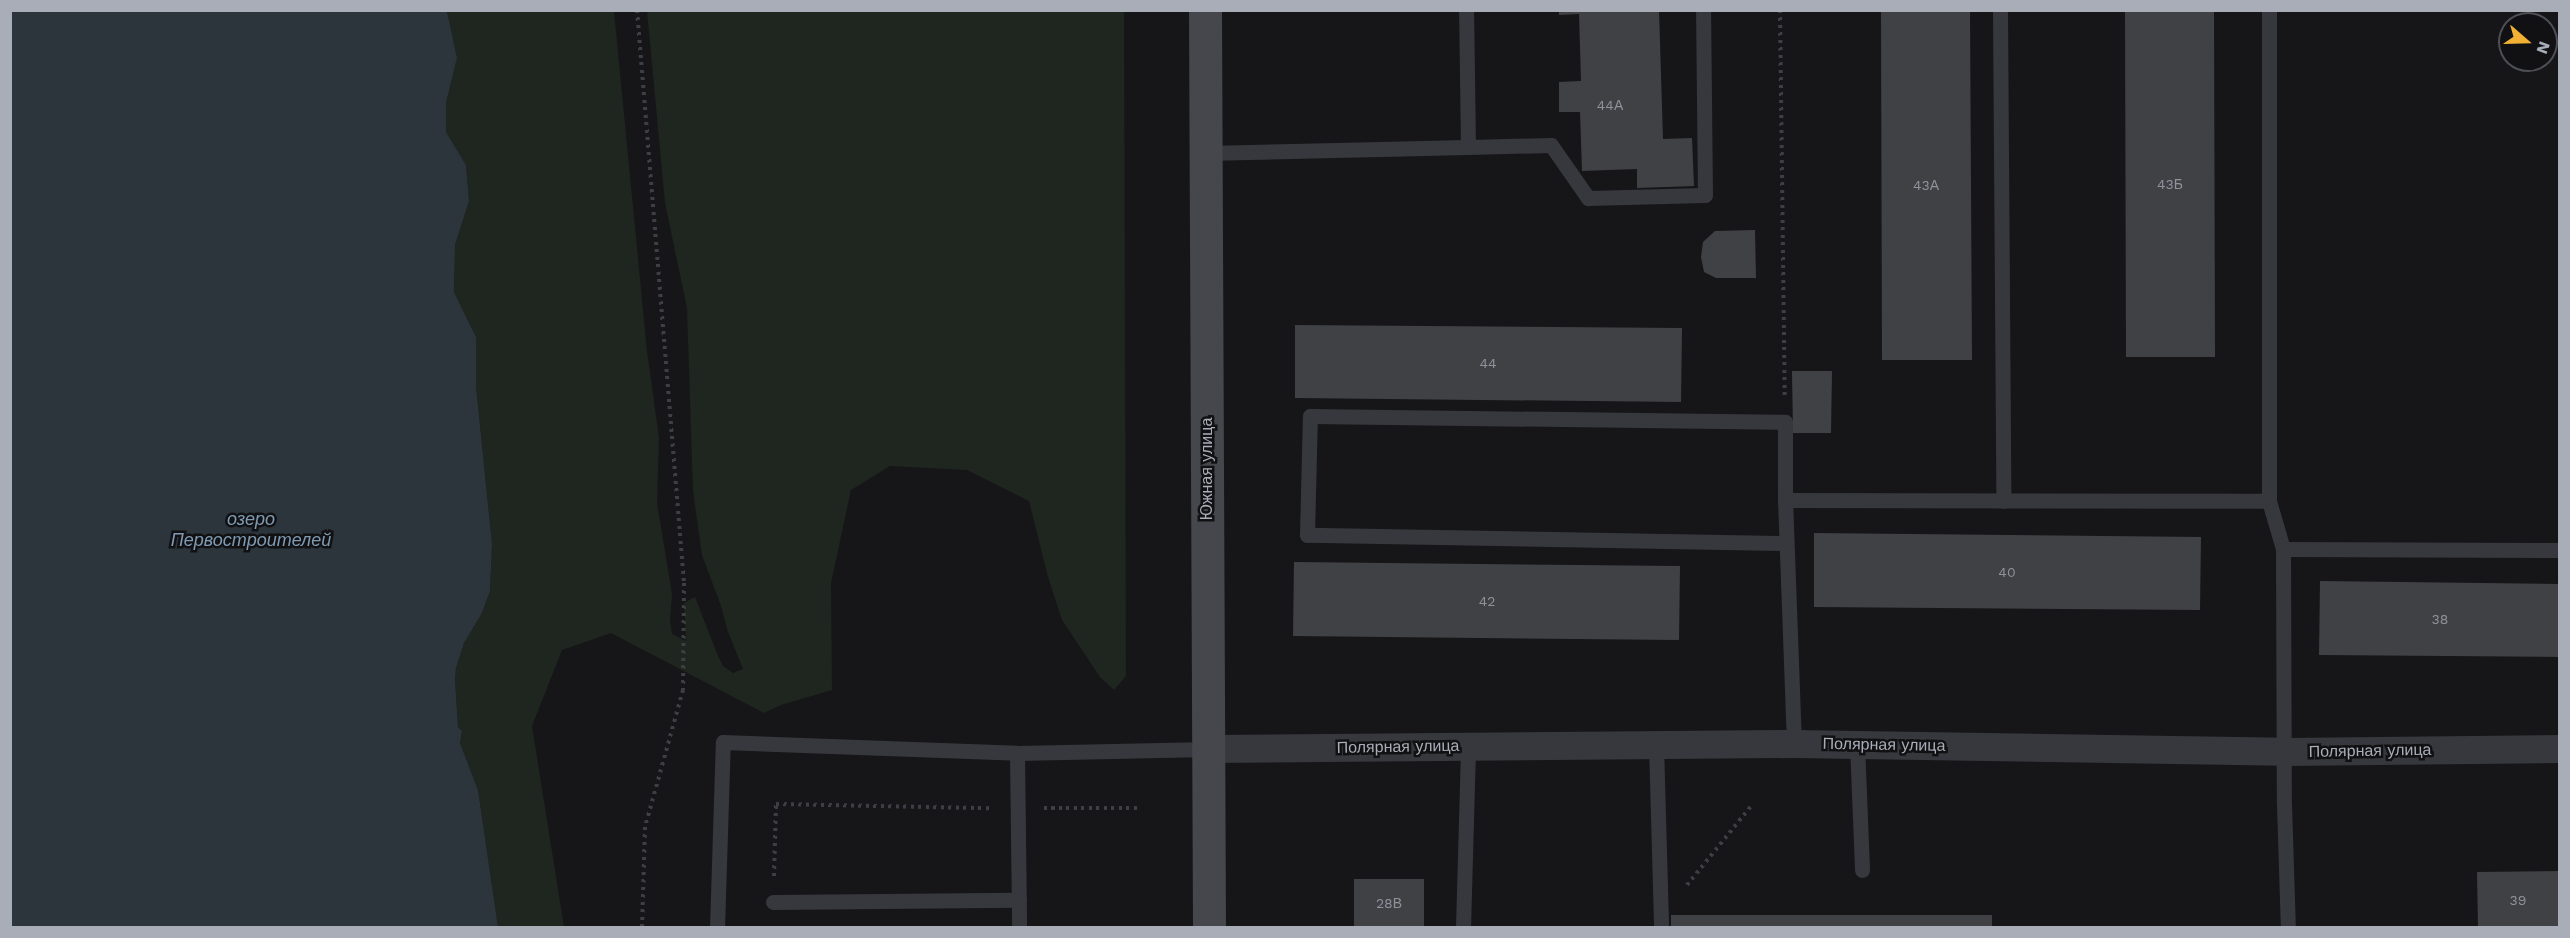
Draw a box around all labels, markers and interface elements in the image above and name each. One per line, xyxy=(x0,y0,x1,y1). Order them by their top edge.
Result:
north arrow xyxy=(2498,12,2558,72)
text: N xyxy=(2533,39,2554,56)
house number: 44А xyxy=(1597,97,1623,113)
house number: 43Б xyxy=(2157,176,2183,192)
house number: 43А xyxy=(1913,177,1939,193)
house number: 44 xyxy=(1479,355,1497,371)
street label: Южная улица xyxy=(1197,418,1217,520)
water label: озеро Первостроителей xyxy=(171,509,331,552)
house number: 40 xyxy=(1998,564,2016,580)
house number: 42 xyxy=(1479,593,1495,609)
house number: 38 xyxy=(2432,611,2448,627)
street label: Полярная улица xyxy=(1822,734,1946,756)
street label: Полярная улица xyxy=(1336,736,1460,758)
street label: Полярная улица xyxy=(2308,740,2432,762)
house number: 39 xyxy=(2510,892,2526,908)
house number: 28В xyxy=(1376,895,1402,911)

